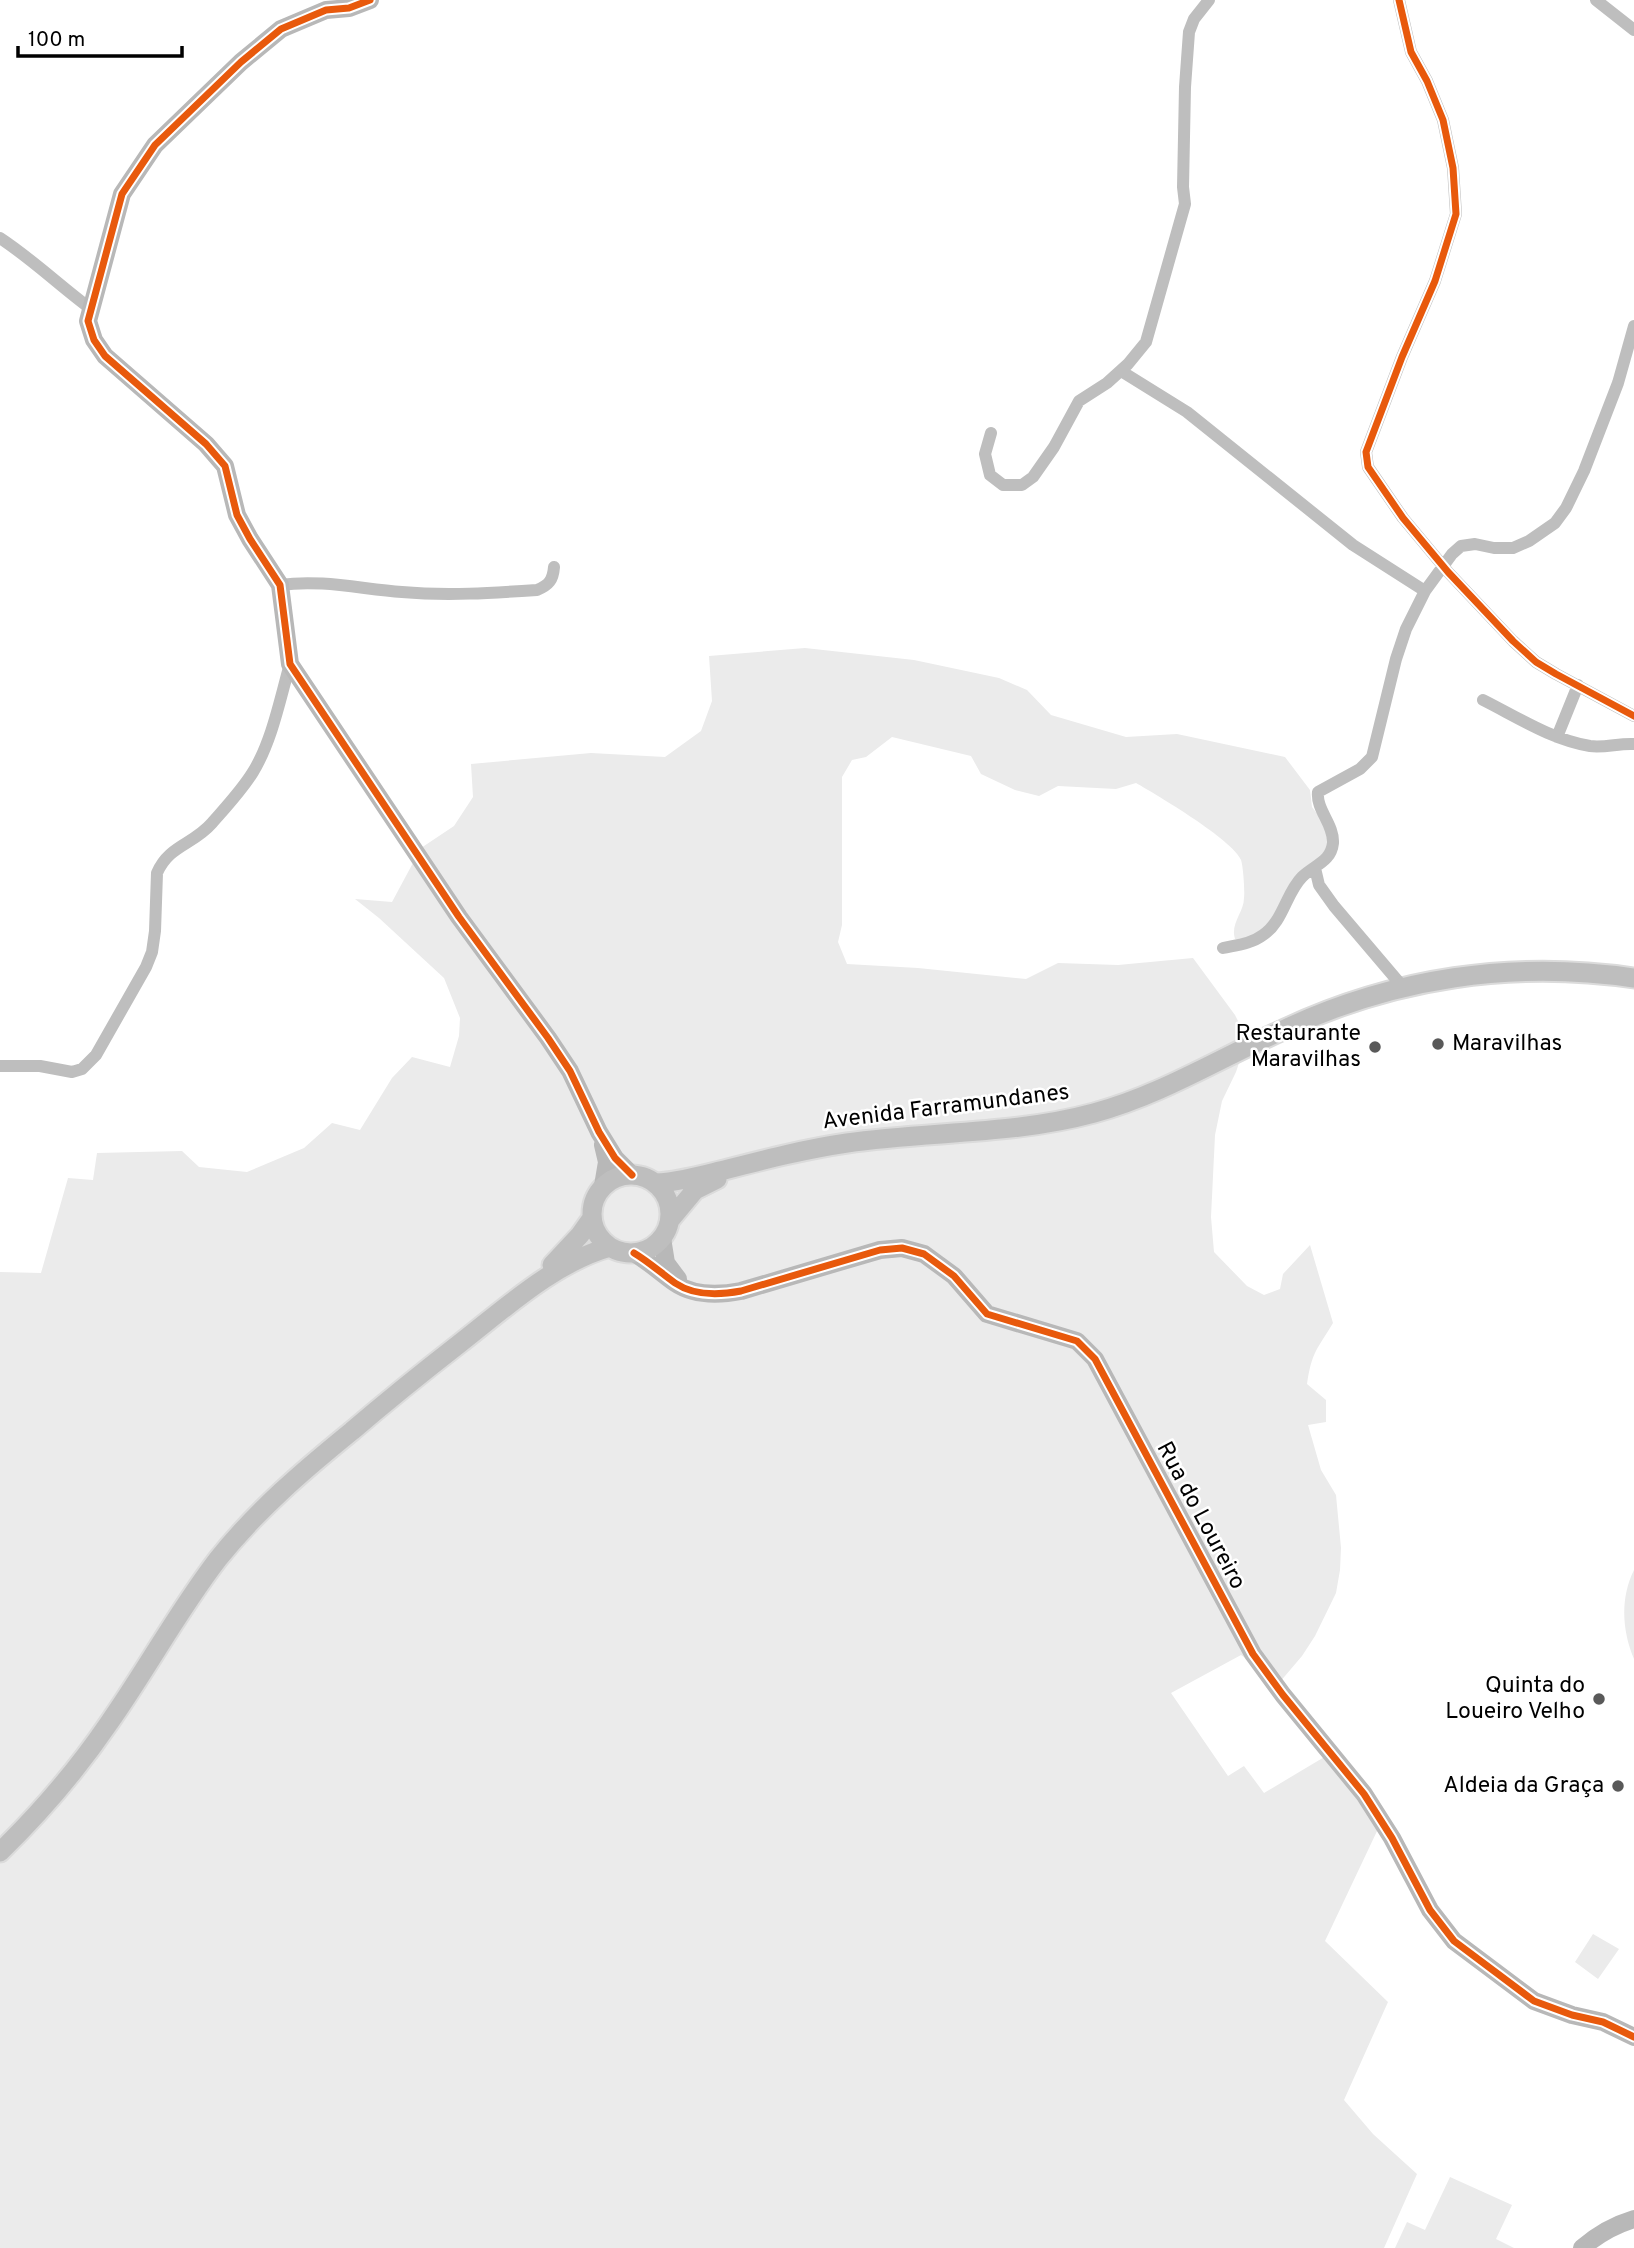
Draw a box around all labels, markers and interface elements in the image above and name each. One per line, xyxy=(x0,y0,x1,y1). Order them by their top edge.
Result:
scale bar xyxy=(18,14,182,58)
text: 100 m xyxy=(28,27,85,54)
place label: Restaurante Maravilhas xyxy=(1236,1020,1361,1075)
place label: Maravilhas xyxy=(1452,1030,1562,1059)
marker: Maravilhas xyxy=(1430,1036,1446,1052)
marker: Restaurante Maravilhas xyxy=(1367,1039,1383,1055)
street label: Avenida Farramundanes xyxy=(821,1078,1071,1138)
street label: Rua do Loureiro xyxy=(1149,1437,1251,1595)
place label: Quinta do Loueiro Velho xyxy=(1445,1672,1585,1727)
marker: Quinta do Loueiro Velho xyxy=(1591,1691,1607,1707)
place label: Aldeia da Graça xyxy=(1443,1772,1604,1801)
marker: Aldeia da Graça xyxy=(1610,1778,1626,1794)

